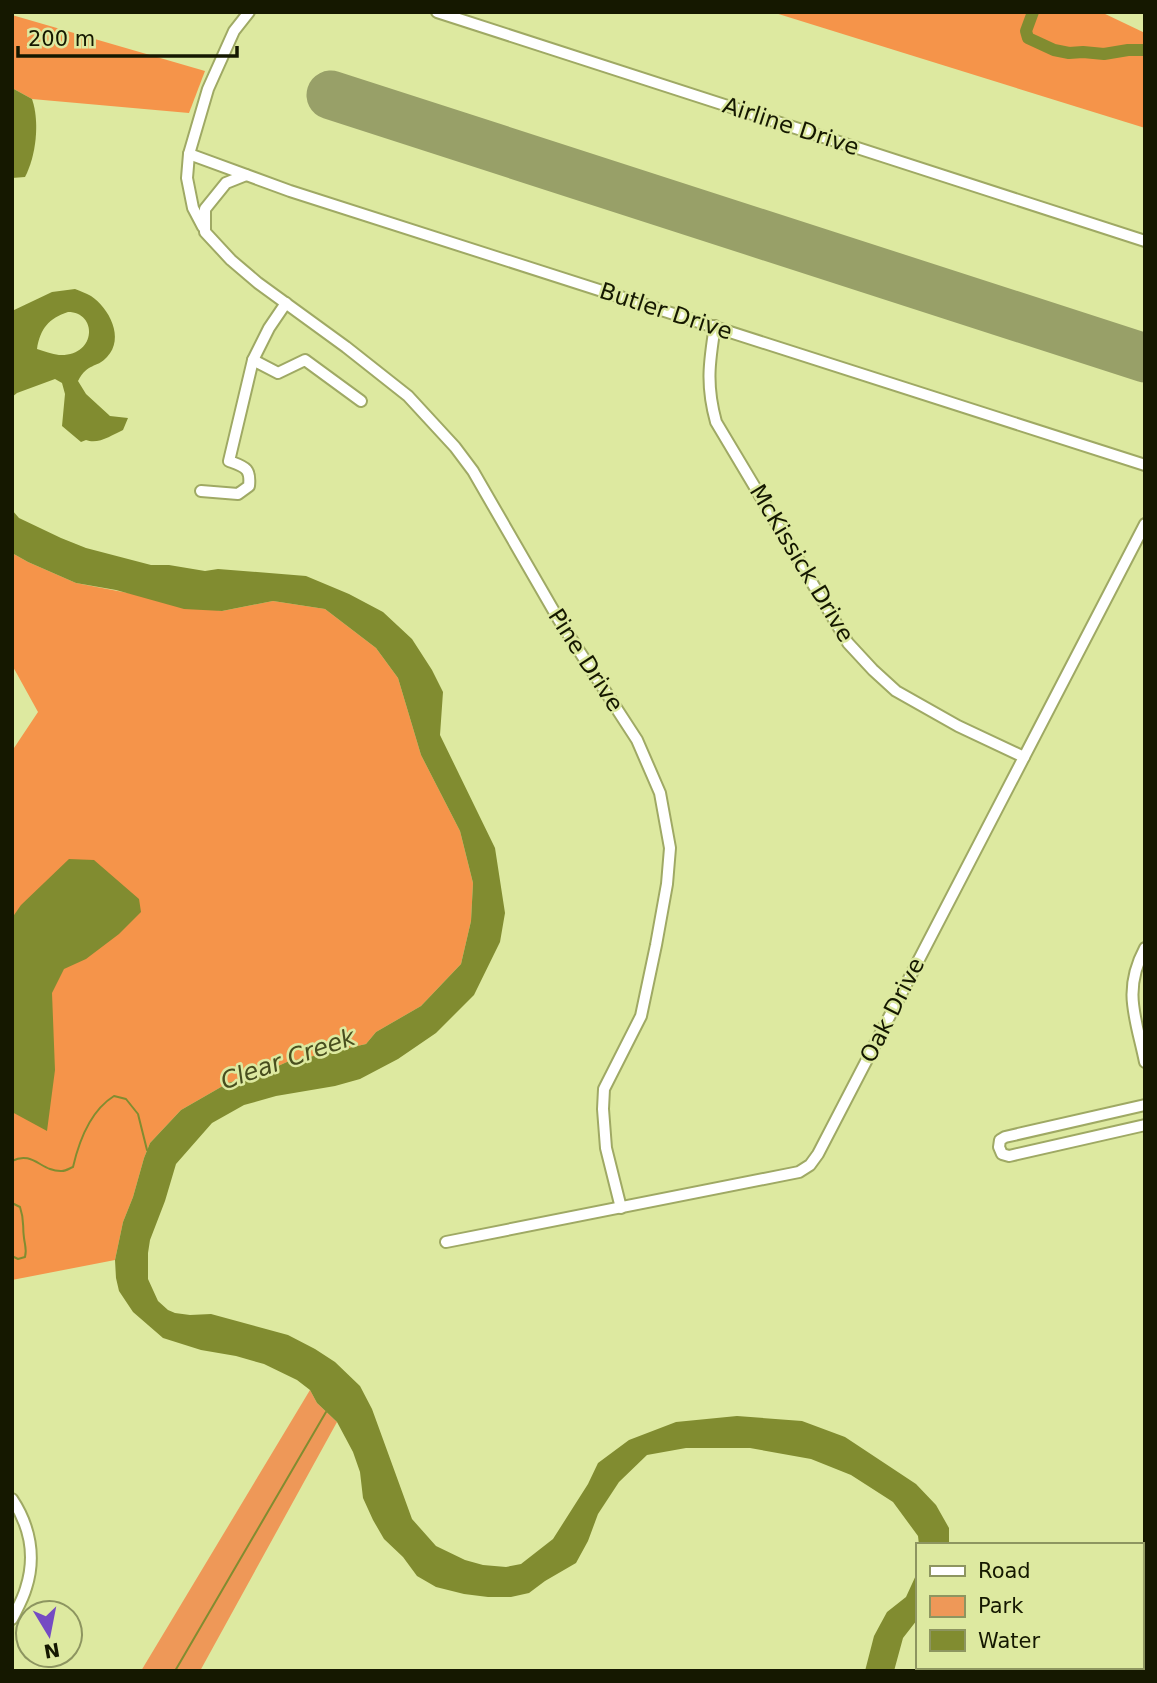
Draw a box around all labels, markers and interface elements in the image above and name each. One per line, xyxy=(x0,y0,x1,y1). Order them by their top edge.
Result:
scale bar xyxy=(18,14,236,58)
text: 200 m xyxy=(28,27,95,51)
street label: Airline Drive xyxy=(720,92,862,160)
street label: Butler Drive xyxy=(596,277,736,345)
street label: McKissick Drive xyxy=(745,480,859,646)
street label: Pine Drive xyxy=(543,604,629,716)
street label: Oak Drive xyxy=(855,953,929,1067)
water label: Clear Creek xyxy=(217,1023,360,1095)
legend xyxy=(916,1543,1143,1669)
text: Road xyxy=(978,1559,1031,1583)
text: Park xyxy=(978,1594,1024,1618)
north arrow xyxy=(14,1599,84,1669)
text: Water xyxy=(978,1629,1040,1653)
text: N xyxy=(42,1639,62,1663)

